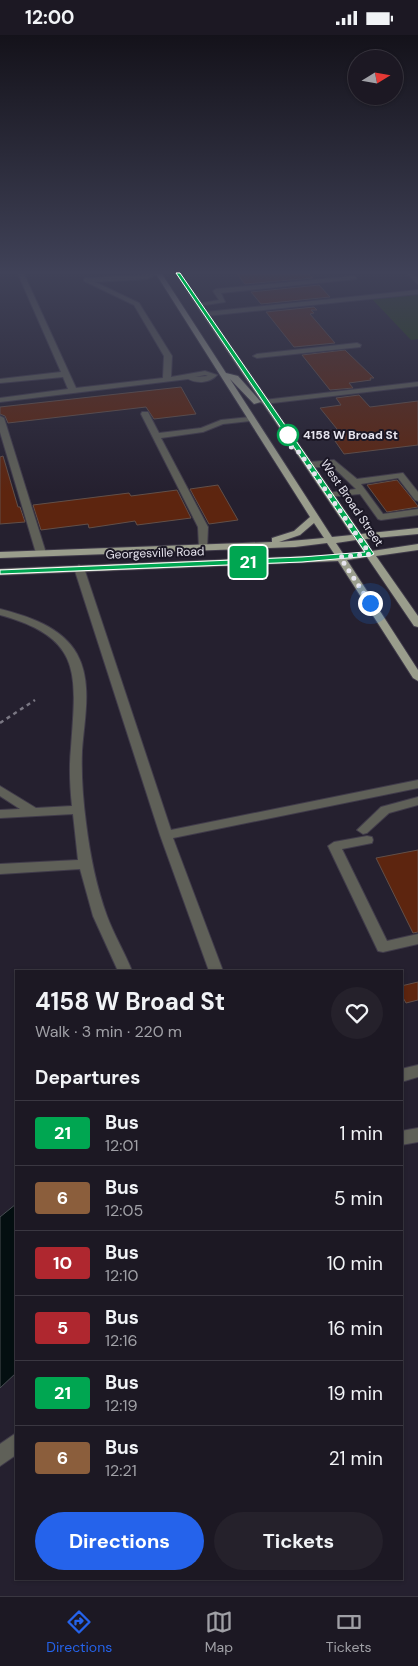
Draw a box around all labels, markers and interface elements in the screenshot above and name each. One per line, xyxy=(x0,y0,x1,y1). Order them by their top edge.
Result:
text: 12:00 xyxy=(25,5,74,30)
north arrow xyxy=(348,50,402,105)
map controls xyxy=(348,50,403,105)
marker: 4158 W Broad St xyxy=(277,424,299,446)
place label: 4158 W Broad St xyxy=(303,427,398,443)
street label: West Broad Street xyxy=(317,457,387,550)
street label: Georgesville Road xyxy=(105,543,205,563)
line badge: 21 xyxy=(226,546,270,578)
text: 21 xyxy=(240,550,256,574)
your location xyxy=(358,591,383,616)
text: 4158 W Broad St xyxy=(35,986,225,1017)
button: heart xyxy=(331,987,383,1039)
text: Walk · 3 min · 220 m xyxy=(35,1021,182,1042)
text: Departures xyxy=(35,1065,140,1090)
text: Bus xyxy=(105,1110,139,1135)
text: 21 xyxy=(54,1121,71,1145)
text: 1 min xyxy=(340,1121,383,1146)
text: 12:01 xyxy=(105,1135,138,1156)
text: Bus xyxy=(105,1175,139,1200)
text: 6 xyxy=(57,1186,68,1210)
text: 5 min xyxy=(334,1186,383,1211)
text: 12:05 xyxy=(105,1200,143,1221)
text: Bus xyxy=(105,1240,139,1265)
text: 10 xyxy=(53,1251,72,1275)
text: 10 min xyxy=(327,1251,383,1276)
text: 12:10 xyxy=(105,1265,138,1286)
text: Bus xyxy=(105,1305,139,1330)
text: 5 xyxy=(57,1316,68,1340)
text: 16 min xyxy=(328,1316,383,1341)
text: 12:16 xyxy=(105,1330,137,1351)
text: Bus xyxy=(105,1370,139,1395)
text: 21 xyxy=(54,1381,71,1405)
text: 19 min xyxy=(328,1381,383,1406)
text: 12:19 xyxy=(105,1395,137,1416)
text: Bus xyxy=(105,1435,139,1460)
text: 6 xyxy=(57,1446,68,1470)
text: 21 min xyxy=(329,1446,383,1471)
text: 12:21 xyxy=(105,1460,137,1481)
button: Directions xyxy=(35,1512,204,1570)
button: Tickets xyxy=(214,1512,383,1570)
tab: Directions xyxy=(46,1608,112,1656)
tab: Map xyxy=(205,1608,233,1656)
tab: Tickets xyxy=(326,1608,372,1656)

